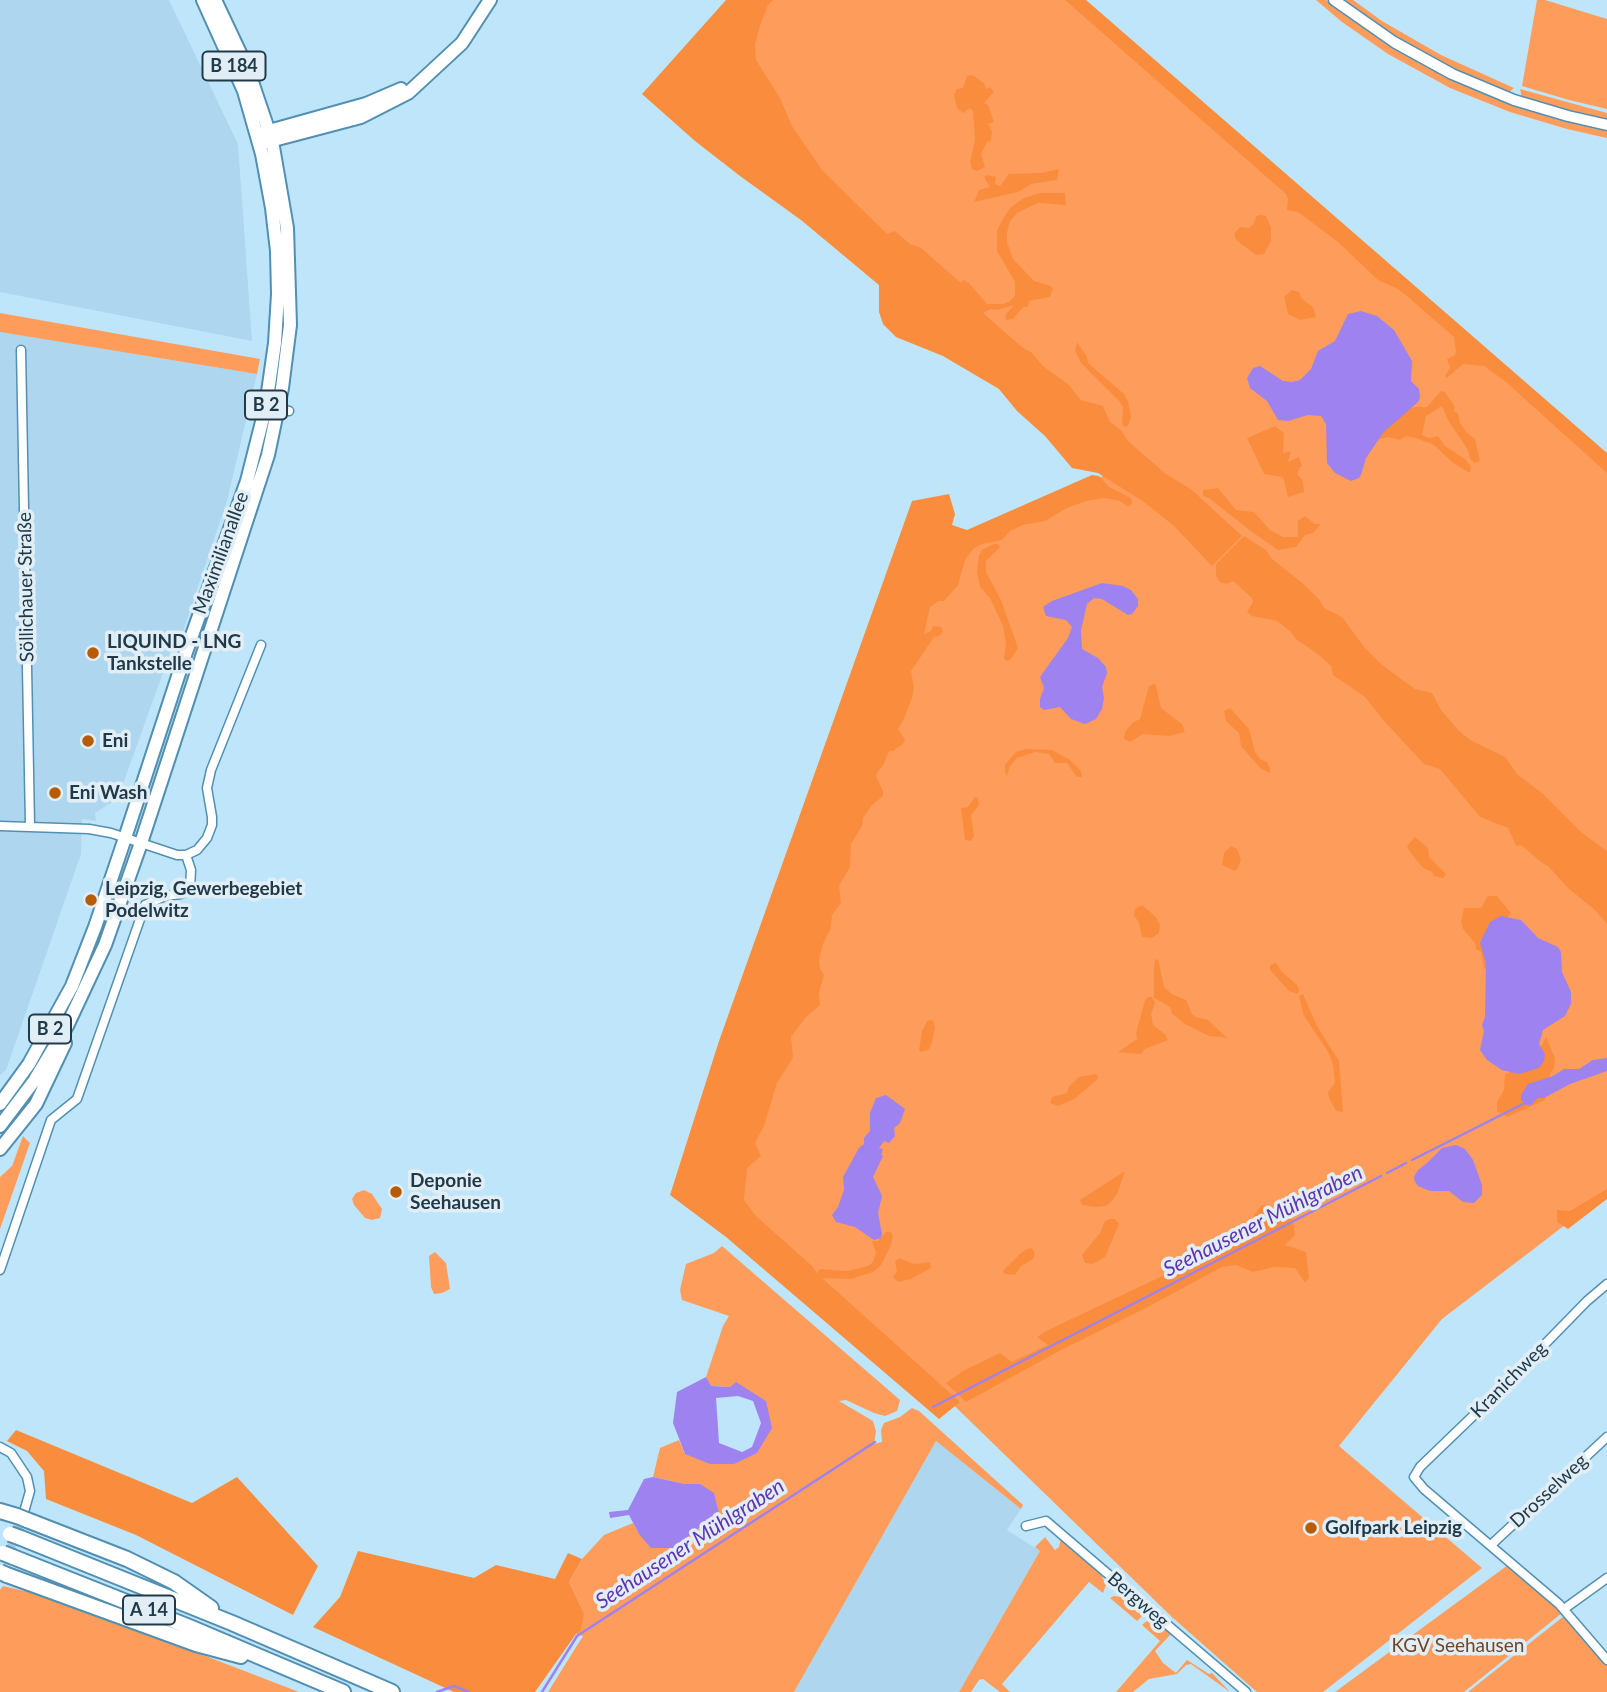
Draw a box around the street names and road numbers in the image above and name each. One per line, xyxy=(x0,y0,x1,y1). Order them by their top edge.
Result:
road number: B 184 xyxy=(202,52,266,80)
road number: B 2 xyxy=(245,390,287,419)
street label: Maximilianallee xyxy=(188,489,254,617)
street label: Söllichauer Straße xyxy=(13,512,39,662)
road number: B 2 xyxy=(29,1014,71,1044)
street label: Kranichweg xyxy=(1466,1337,1552,1423)
street label: Drosselweg xyxy=(1506,1450,1592,1532)
street label: Bergweg xyxy=(1103,1567,1173,1633)
road number: A 14 xyxy=(123,1596,175,1624)

